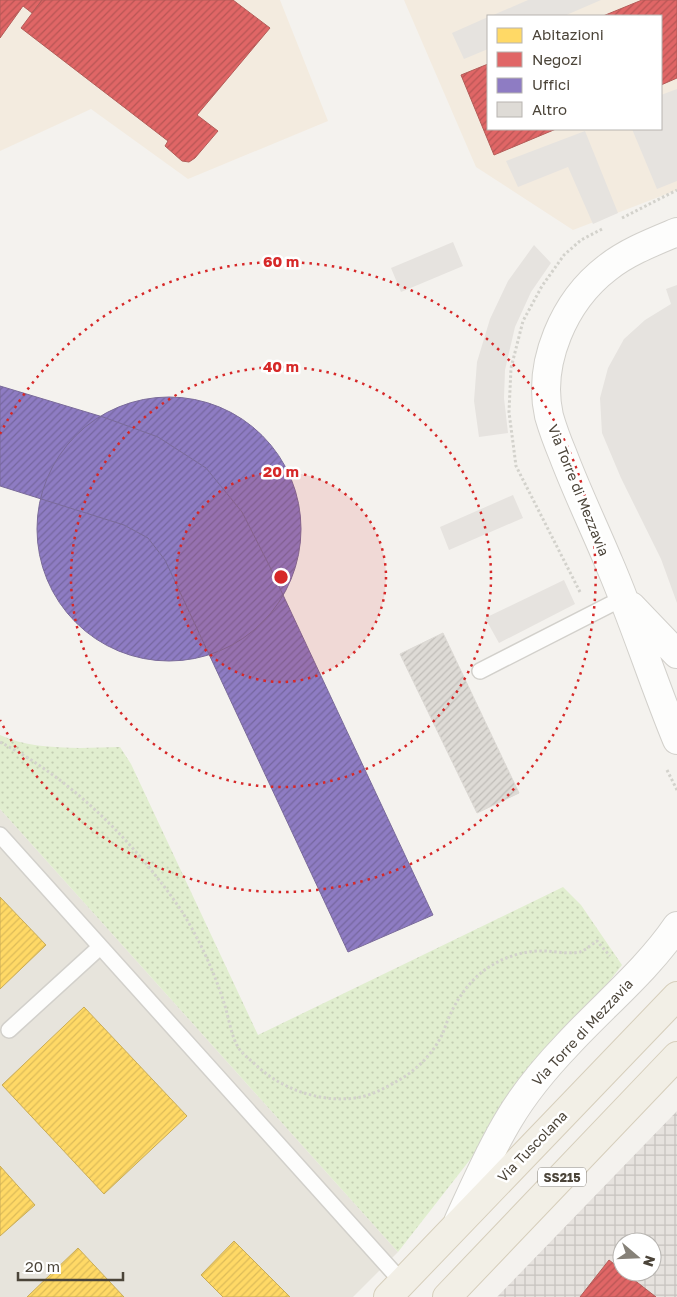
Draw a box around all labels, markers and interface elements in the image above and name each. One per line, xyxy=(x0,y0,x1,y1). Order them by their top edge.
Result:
legend xyxy=(487,15,662,130)
text: Abitazioni xyxy=(532,25,604,43)
text: Negozi xyxy=(532,50,582,68)
text: Uffici xyxy=(532,75,570,93)
text: Altro xyxy=(532,100,567,118)
text: 60 m xyxy=(263,252,299,270)
text: 40 m xyxy=(263,357,299,375)
street label: Via Torre di Mezzavia xyxy=(545,422,613,558)
text: 20 m xyxy=(263,462,299,480)
centre of rings xyxy=(272,568,290,586)
street label: Via Torre di Mezzavia xyxy=(528,975,636,1089)
street label: Via Tuscolana xyxy=(494,1107,570,1185)
road number: SS215 xyxy=(538,1168,586,1186)
north arrow xyxy=(612,1232,662,1282)
scale bar xyxy=(18,1250,122,1282)
text: N xyxy=(640,1254,660,1269)
text: 20 m xyxy=(25,1257,60,1275)

